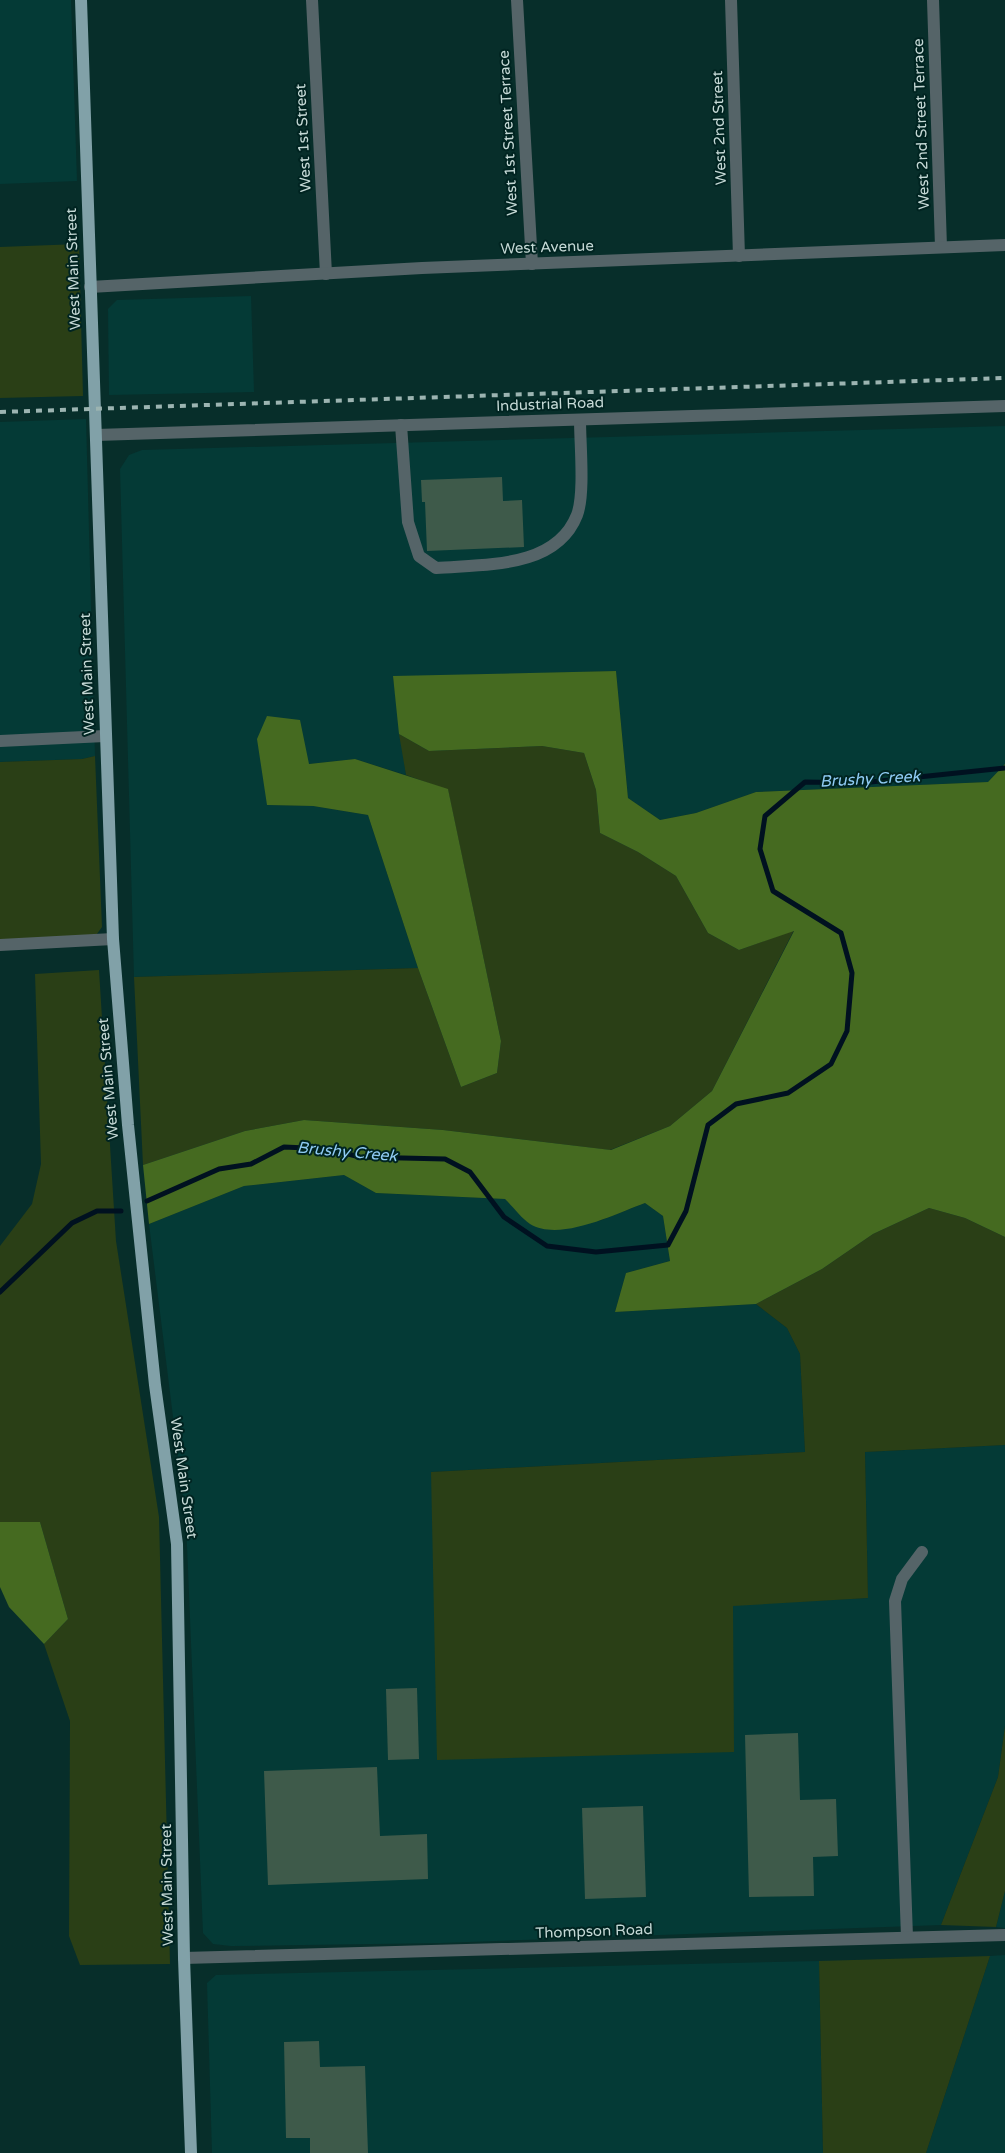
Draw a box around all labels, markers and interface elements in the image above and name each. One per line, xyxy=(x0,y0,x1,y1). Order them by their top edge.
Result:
street label: West 2nd Street Terrace xyxy=(909,38,933,210)
street label: West 1st Street Terrace xyxy=(495,50,521,216)
street label: West 2nd Street xyxy=(708,70,730,186)
street label: West 1st Street xyxy=(291,83,315,193)
street label: West Main Street xyxy=(62,207,84,330)
street label: West Avenue xyxy=(500,236,594,258)
street label: Industrial Road xyxy=(496,393,604,415)
street label: West Main Street xyxy=(76,612,98,735)
water label: Brushy Creek xyxy=(819,766,922,792)
street label: West Main Street xyxy=(94,1017,122,1141)
water label: Brushy Creek xyxy=(296,1138,399,1166)
street label: West Main Street xyxy=(167,1416,201,1540)
street label: West Main Street xyxy=(157,1823,177,1946)
street label: Thompson Road xyxy=(535,1920,653,1942)

